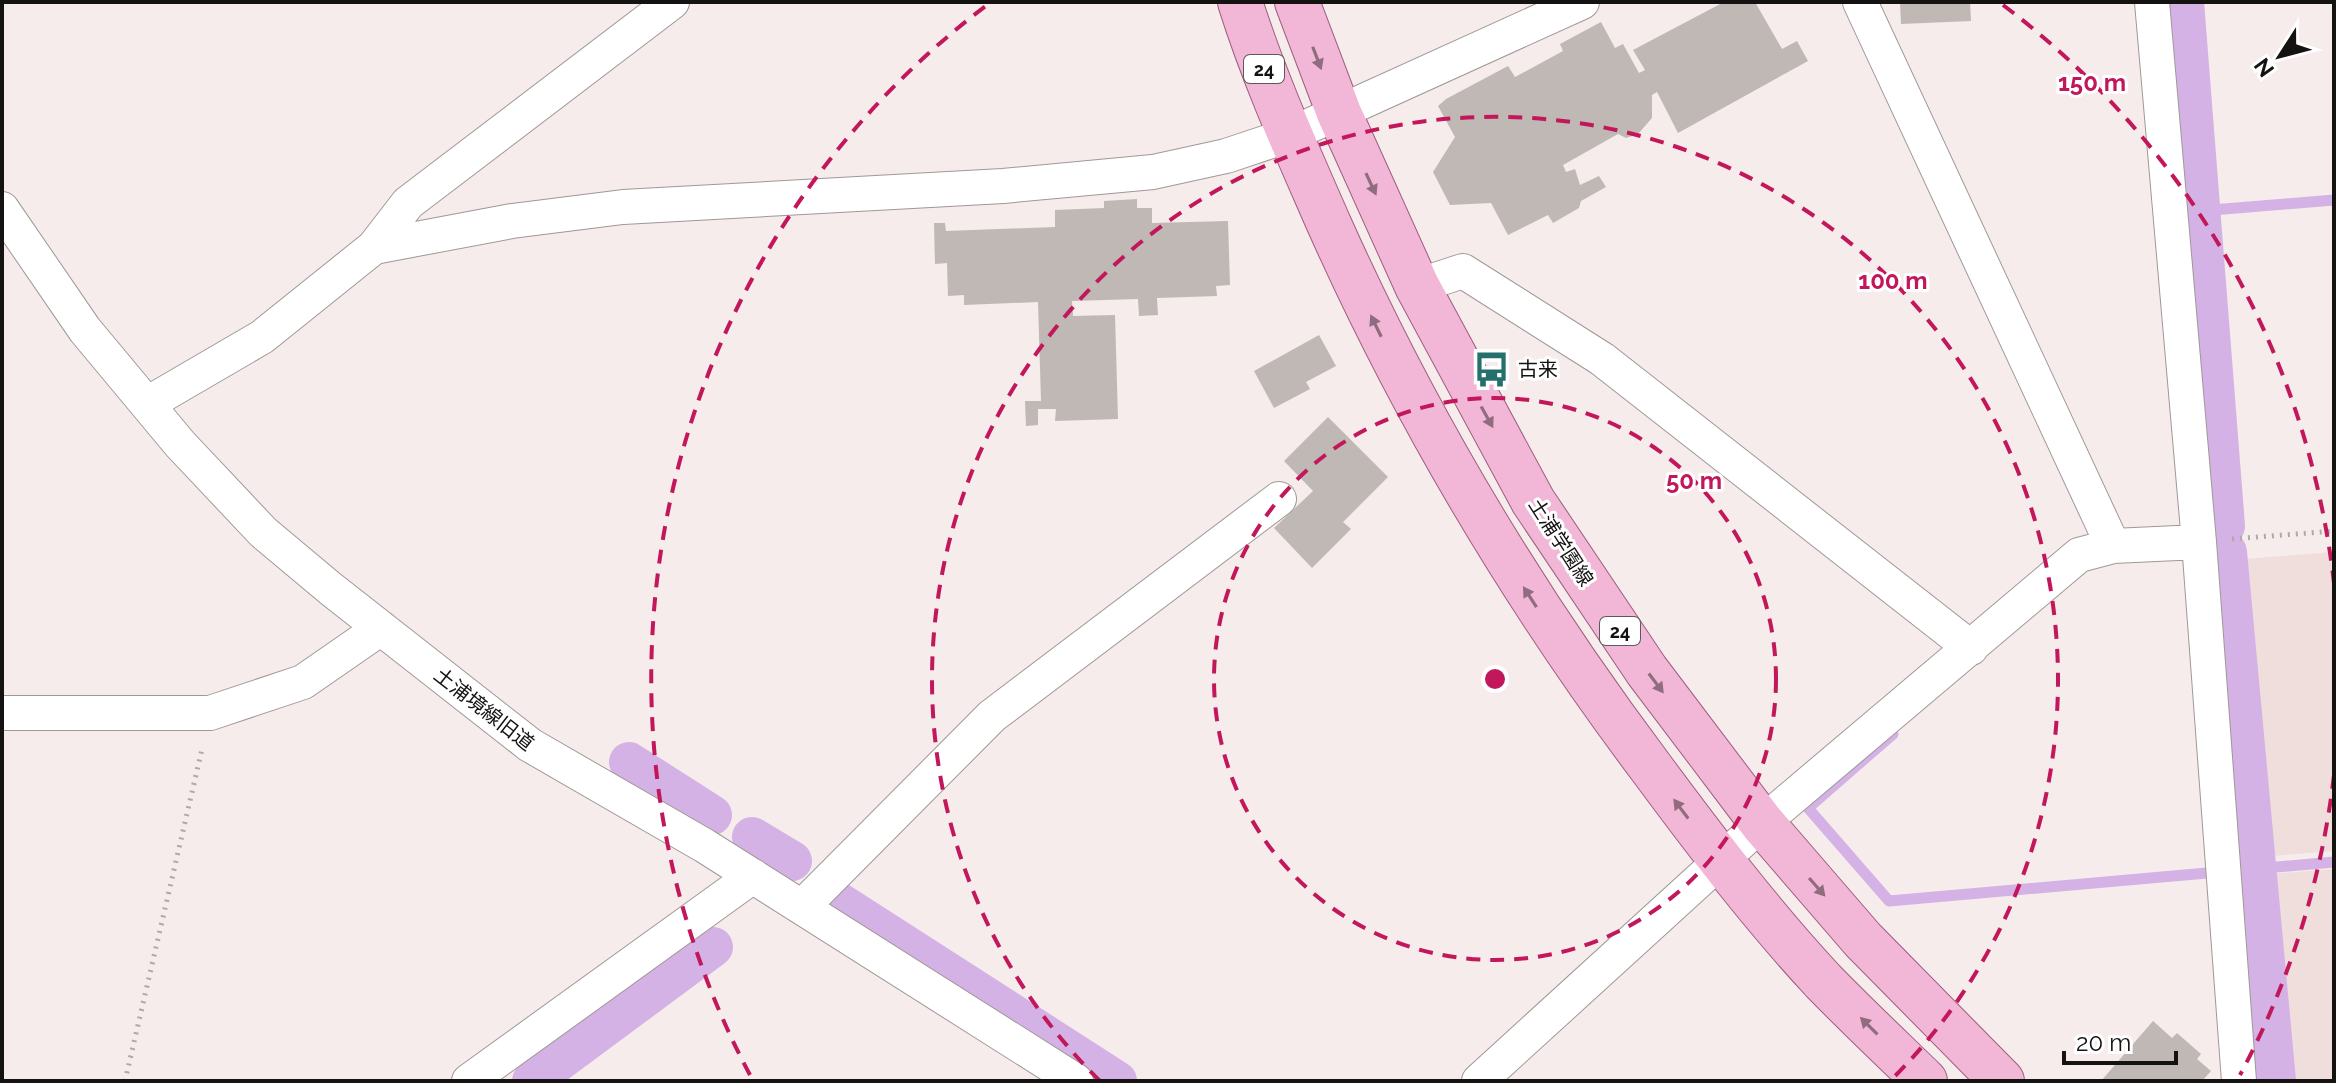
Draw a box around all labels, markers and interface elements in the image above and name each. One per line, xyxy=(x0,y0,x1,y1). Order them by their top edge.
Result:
north arrow xyxy=(2240,16,2320,96)
one-way arrow xyxy=(1311,46,1324,70)
text: N xyxy=(2248,53,2279,82)
road number: 24 xyxy=(1244,55,1284,83)
text: 150 m xyxy=(2058,68,2126,97)
one-way arrow xyxy=(1364,172,1377,196)
text: 100 m xyxy=(1858,266,1928,295)
one-way arrow xyxy=(1369,314,1383,337)
bus stop icon: 古来 xyxy=(1473,350,1511,388)
place label: 古来 xyxy=(1518,357,1558,381)
one-way arrow xyxy=(1480,405,1493,428)
text: 50 m xyxy=(1666,466,1722,495)
street label: 土浦学園線 xyxy=(1524,494,1598,590)
one-way arrow xyxy=(1523,586,1538,607)
road number: 24 xyxy=(1600,617,1640,645)
street label: 土浦境線旧道 xyxy=(429,663,539,755)
centre of rings xyxy=(1481,665,1509,693)
one-way arrow xyxy=(1648,673,1664,693)
one-way arrow xyxy=(1674,798,1689,819)
one-way arrow xyxy=(1808,876,1825,896)
scale bar xyxy=(2064,1015,2176,1065)
one-way arrow xyxy=(1860,1017,1879,1036)
text: 20 m xyxy=(2076,1028,2131,1057)

